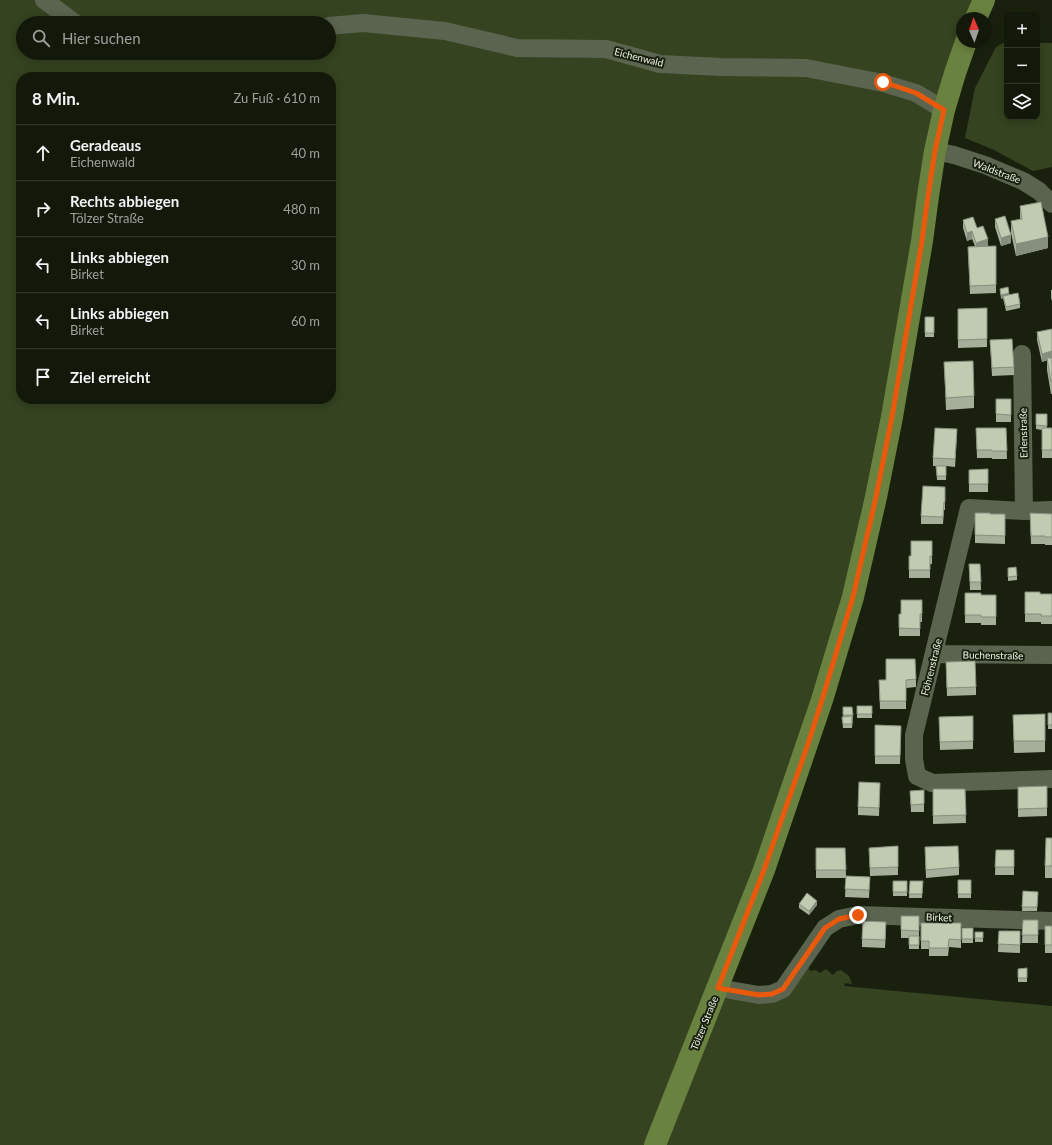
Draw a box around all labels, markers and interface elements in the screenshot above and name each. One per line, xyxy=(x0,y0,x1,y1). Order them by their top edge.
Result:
north arrow xyxy=(956,12,992,48)
map controls xyxy=(1004,12,1040,120)
button: + xyxy=(1004,12,1040,48)
search box xyxy=(16,16,336,60)
icon: search xyxy=(30,27,52,49)
text: Hier suchen xyxy=(62,29,141,47)
street label: Eichenwald xyxy=(613,45,665,69)
button: − xyxy=(1004,48,1040,84)
route start xyxy=(874,73,892,91)
button: layers xyxy=(1004,84,1040,120)
text: 8 Min. xyxy=(32,88,80,109)
text: Zu Fuß · 610 m xyxy=(234,90,320,106)
text: Geradeaus xyxy=(70,136,141,154)
icon: ahead xyxy=(32,142,54,164)
text: 40 m xyxy=(291,145,320,161)
text: Eichenwald xyxy=(70,154,135,170)
street label: Waldstraße xyxy=(971,156,1023,186)
text: Rechts abbiegen xyxy=(70,192,179,210)
icon: right xyxy=(32,198,54,220)
text: 480 m xyxy=(283,201,320,217)
text: Tölzer Straße xyxy=(70,210,144,226)
text: Links abbiegen xyxy=(70,248,169,266)
icon: left xyxy=(32,254,54,276)
text: 30 m xyxy=(291,257,320,273)
text: Birket xyxy=(70,266,104,282)
text: Links abbiegen xyxy=(70,304,169,322)
icon: left xyxy=(32,310,54,332)
text: 60 m xyxy=(291,313,320,329)
text: Birket xyxy=(70,322,104,338)
icon: arrive xyxy=(32,366,54,388)
text: Ziel erreicht xyxy=(70,368,150,386)
street label: Erlenstraße xyxy=(1017,408,1029,458)
street label: Föhrenstraße xyxy=(918,637,944,697)
street label: Buchenstraße xyxy=(963,648,1023,662)
route end xyxy=(849,906,867,924)
street label: Birket xyxy=(926,911,953,923)
street label: Tölzer Straße xyxy=(688,994,720,1052)

